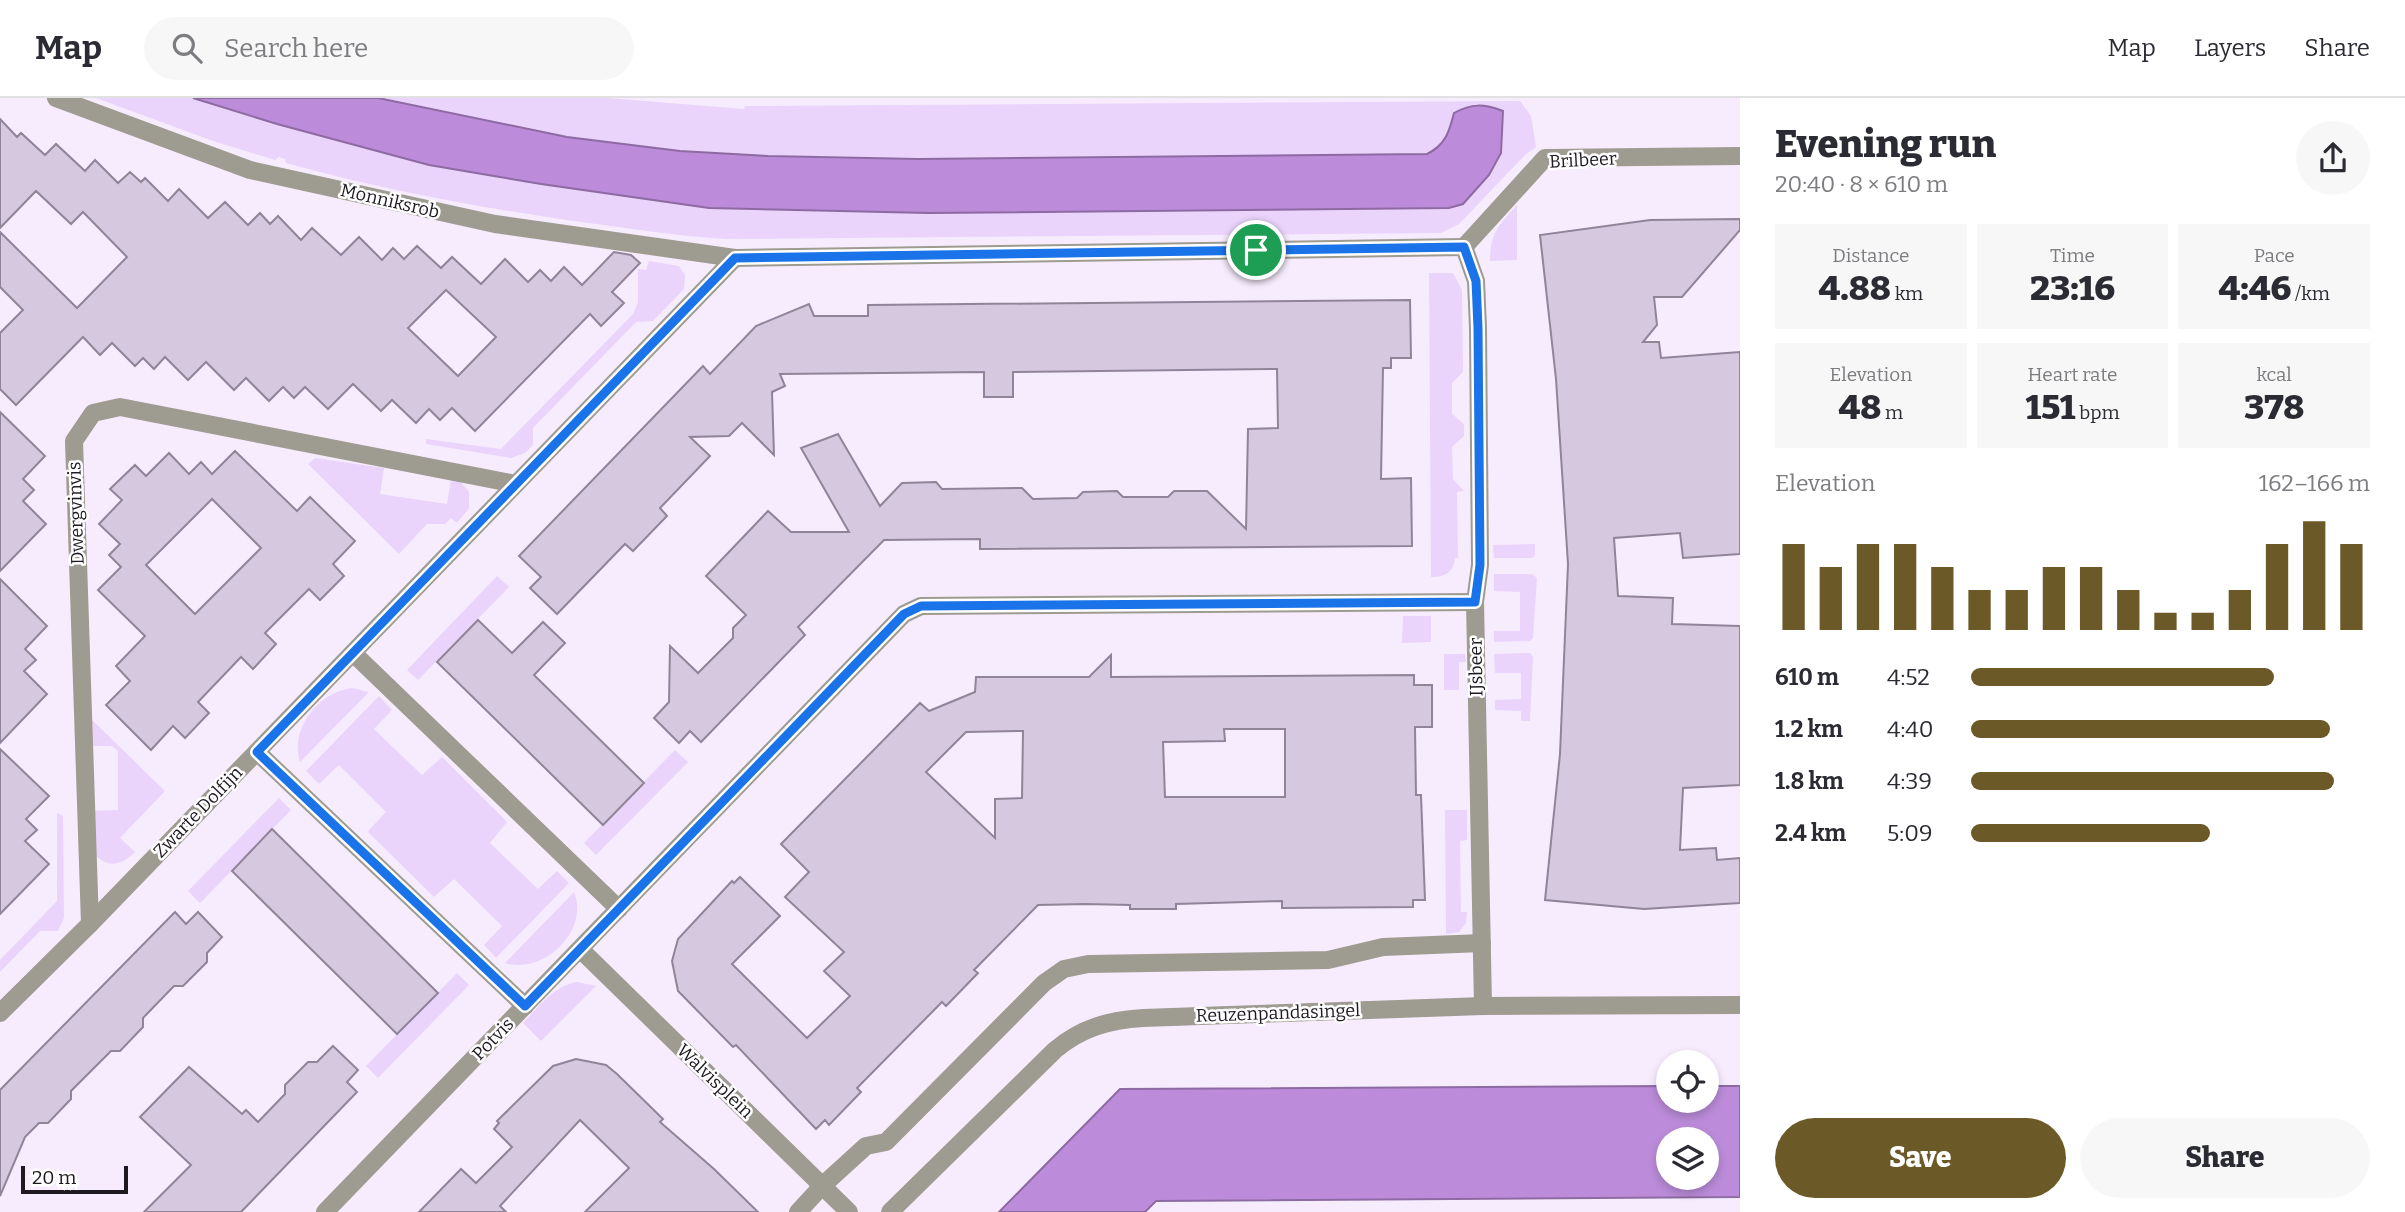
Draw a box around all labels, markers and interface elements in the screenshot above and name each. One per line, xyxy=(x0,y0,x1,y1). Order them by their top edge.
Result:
search box xyxy=(144,17,634,80)
text: Map xyxy=(35,28,102,68)
icon: search xyxy=(168,29,206,67)
text: Search here xyxy=(224,33,368,64)
text: Map xyxy=(2108,34,2156,62)
text: Layers xyxy=(2194,34,2266,62)
text: Share xyxy=(2304,34,2370,62)
text: Evening run xyxy=(1775,121,1996,167)
button: share xyxy=(2296,121,2370,195)
street label: Brilbeer xyxy=(1549,147,1617,173)
text: 20:40 · 8 × 610 m xyxy=(1775,170,1948,198)
street label: Monniksrob xyxy=(338,179,442,223)
pin xyxy=(1226,220,1286,280)
icon: arrive xyxy=(1237,231,1275,269)
text: Distance xyxy=(1832,244,1909,267)
text: Time xyxy=(2050,244,2095,267)
text: Pace xyxy=(2254,244,2295,267)
text: 4.88 xyxy=(1818,267,1891,309)
text: 23:16 xyxy=(2030,267,2115,309)
text: 4:46 xyxy=(2218,267,2291,309)
text: km xyxy=(1891,282,1923,305)
text: /km xyxy=(2291,282,2330,305)
text: Elevation xyxy=(1829,363,1912,386)
text: Heart rate xyxy=(2028,363,2117,386)
text: kcal xyxy=(2256,363,2292,386)
text: 48 xyxy=(1838,386,1881,428)
text: 151 xyxy=(2025,386,2075,428)
text: 378 xyxy=(2244,386,2304,428)
text: m xyxy=(1881,401,1903,424)
text: bpm xyxy=(2075,401,2120,424)
street label: Dwergvinvis xyxy=(63,461,89,565)
text: Elevation xyxy=(1775,469,1875,497)
text: 162–166 m xyxy=(2259,469,2370,497)
street label: IJsbeer xyxy=(1464,637,1488,696)
text: 610 m xyxy=(1775,663,1839,691)
text: 4:52 xyxy=(1887,663,1930,691)
text: 1.2 km xyxy=(1775,715,1843,743)
text: 4:40 xyxy=(1887,715,1933,743)
street label: Zwarte Dolfijn xyxy=(149,761,248,862)
text: 1.8 km xyxy=(1775,767,1844,795)
text: 4:39 xyxy=(1887,767,1932,795)
text: 2.4 km xyxy=(1775,819,1846,847)
text: 5:09 xyxy=(1887,819,1932,847)
street label: Reuzenpandasingel xyxy=(1195,999,1361,1027)
street label: Potvis xyxy=(468,1013,518,1065)
street label: Walvisplein xyxy=(672,1039,758,1123)
map controls xyxy=(1656,1050,1719,1190)
button: locate xyxy=(1656,1050,1719,1113)
button: Save xyxy=(1775,1118,2066,1198)
button: Share xyxy=(2080,1118,2370,1198)
button: layers xyxy=(1656,1127,1719,1190)
scale bar xyxy=(21,1163,128,1195)
text: 20 m xyxy=(32,1166,76,1189)

